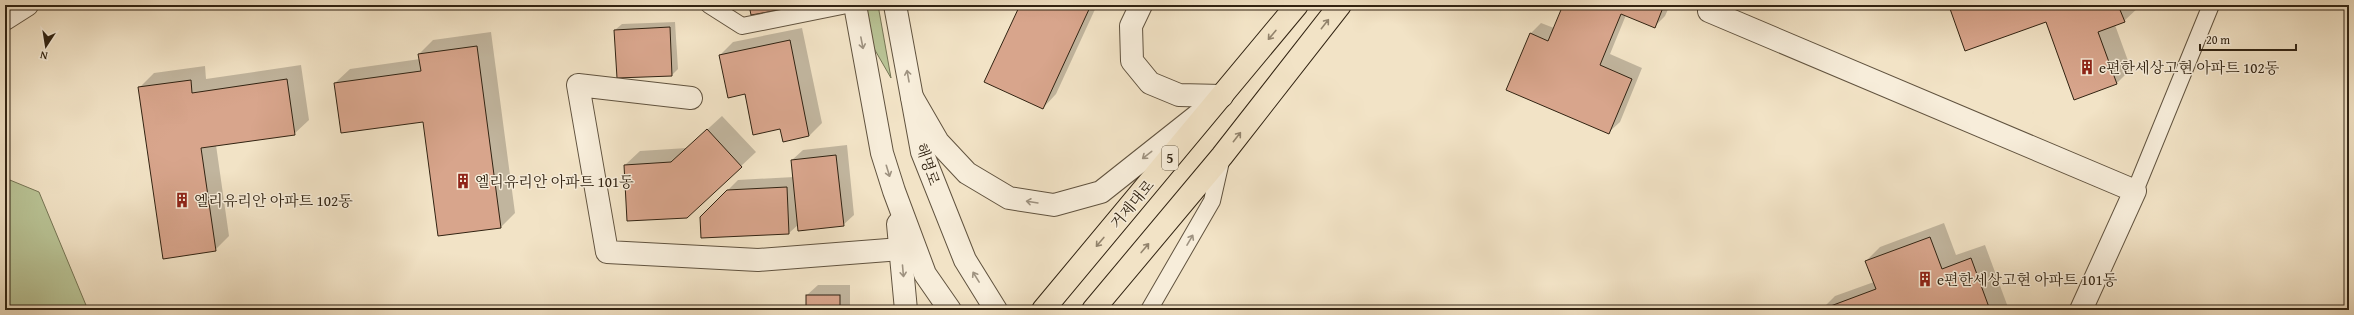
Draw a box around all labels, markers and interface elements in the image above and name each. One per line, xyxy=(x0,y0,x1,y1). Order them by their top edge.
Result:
one-way arrow xyxy=(1321,18,1330,29)
north arrow xyxy=(26,26,66,66)
scale bar xyxy=(2200,26,2296,52)
one-way arrow xyxy=(1268,30,1277,40)
text: 20 m xyxy=(2206,31,2230,48)
one-way arrow xyxy=(858,36,866,49)
text: N xyxy=(38,47,49,64)
place label: e편한세상고현 아파트 102동 xyxy=(2099,57,2280,78)
building icon: e편한세상고현 아파트 102동 xyxy=(2078,58,2096,76)
one-way arrow xyxy=(904,69,912,82)
one-way arrow xyxy=(1232,131,1241,142)
street label: 해명로 xyxy=(911,140,945,188)
road number: 5 xyxy=(1162,146,1178,170)
one-way arrow xyxy=(1142,151,1153,159)
one-way arrow xyxy=(884,164,892,176)
place label: 엘리유리안 아파트 101동 xyxy=(475,171,634,192)
building icon: 엘리유리안 아파트 101동 xyxy=(454,172,472,190)
street label: 거제대로 xyxy=(1105,175,1159,233)
place label: 엘리유리안 아파트 102동 xyxy=(194,190,353,211)
building icon: 엘리유리안 아파트 102동 xyxy=(173,191,191,209)
one-way arrow xyxy=(1026,198,1039,206)
one-way arrow xyxy=(1187,234,1195,246)
one-way arrow xyxy=(1095,237,1104,248)
one-way arrow xyxy=(1140,243,1149,253)
one-way arrow xyxy=(899,264,906,277)
place label: e편한세상고현 아파트 101동 xyxy=(1937,269,2118,290)
building icon: e편한세상고현 아파트 101동 xyxy=(1916,270,1934,288)
one-way arrow xyxy=(971,271,979,283)

